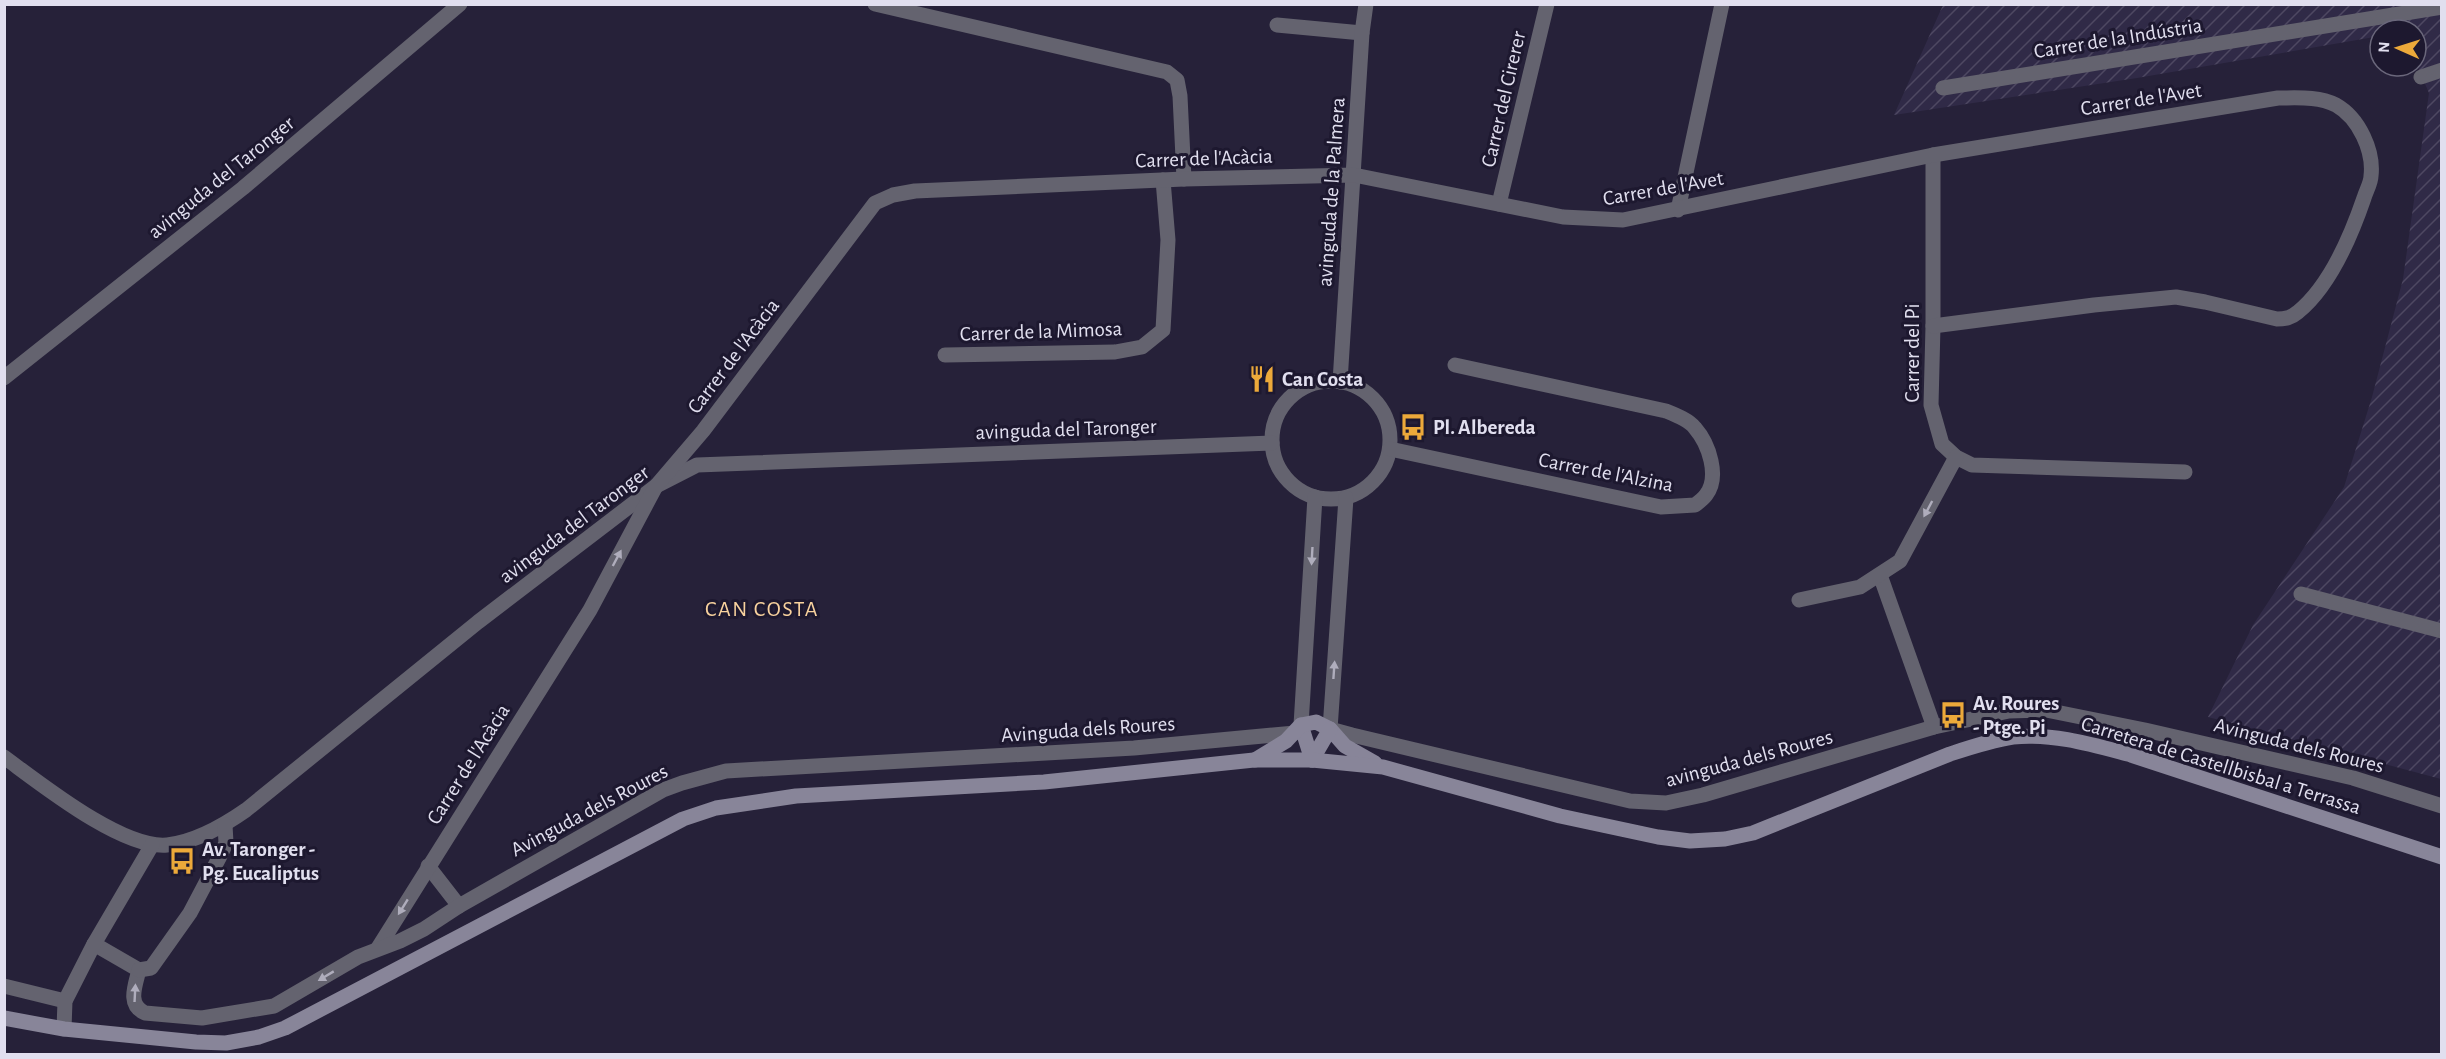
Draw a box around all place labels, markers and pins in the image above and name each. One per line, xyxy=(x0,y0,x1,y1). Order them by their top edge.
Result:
restaurant icon: Can Costa xyxy=(1247,364,1277,394)
place label: Can Costa xyxy=(1282,369,1363,390)
bus stop icon: Pl. Albereda xyxy=(1398,412,1428,442)
place label: Pl. Albereda xyxy=(1433,417,1536,438)
place label: Av. Roures - Ptge. Pi xyxy=(1973,693,2059,738)
bus stop icon: Av. Roures - Ptge. Pi xyxy=(1938,700,1968,730)
place label: Av. Taronger - Pg. Eucaliptus xyxy=(202,839,319,884)
bus stop icon: Av. Taronger - Pg. Eucaliptus xyxy=(167,846,197,876)

